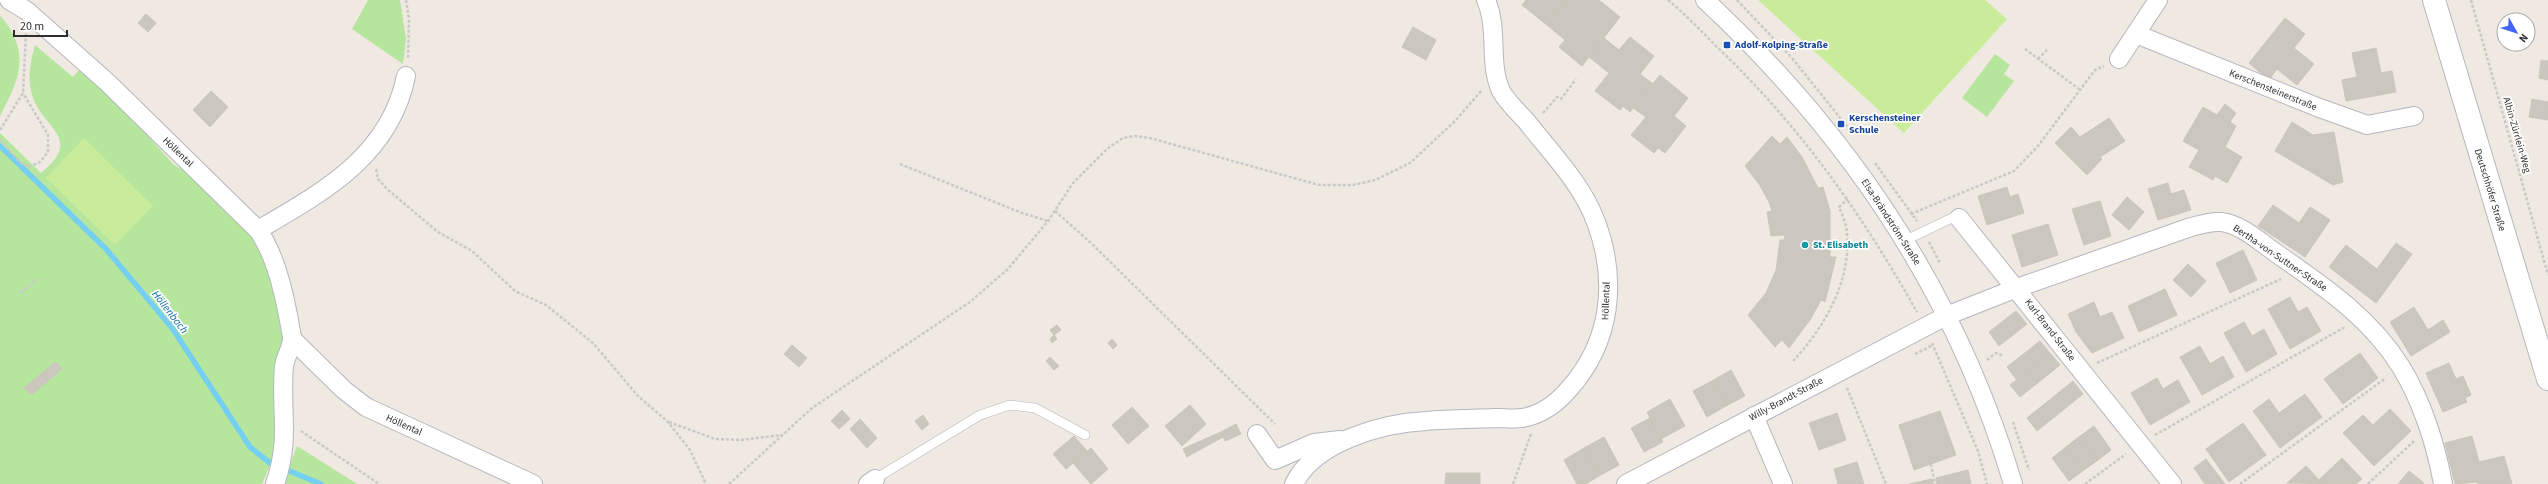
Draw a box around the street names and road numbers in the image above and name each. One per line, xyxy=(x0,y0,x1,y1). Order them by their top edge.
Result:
street label: Kerschensteinerstraße xyxy=(2227,66,2319,114)
street label: Albin-Zürrlein-Weg xyxy=(2500,96,2534,174)
street label: Höllental xyxy=(159,134,197,171)
street label: Deutschhöfer Straße xyxy=(2471,147,2509,233)
street label: Elsa-Brändström-Straße xyxy=(1858,176,1924,268)
street label: Bertha-von-Suttner-Straße xyxy=(2230,221,2330,295)
street label: Höllental xyxy=(1598,281,1614,320)
street label: Karl-Brand-Straße xyxy=(2021,296,2079,364)
street label: Willy-Brandt-Straße xyxy=(1747,374,1825,424)
street label: Höllental xyxy=(384,411,425,439)

